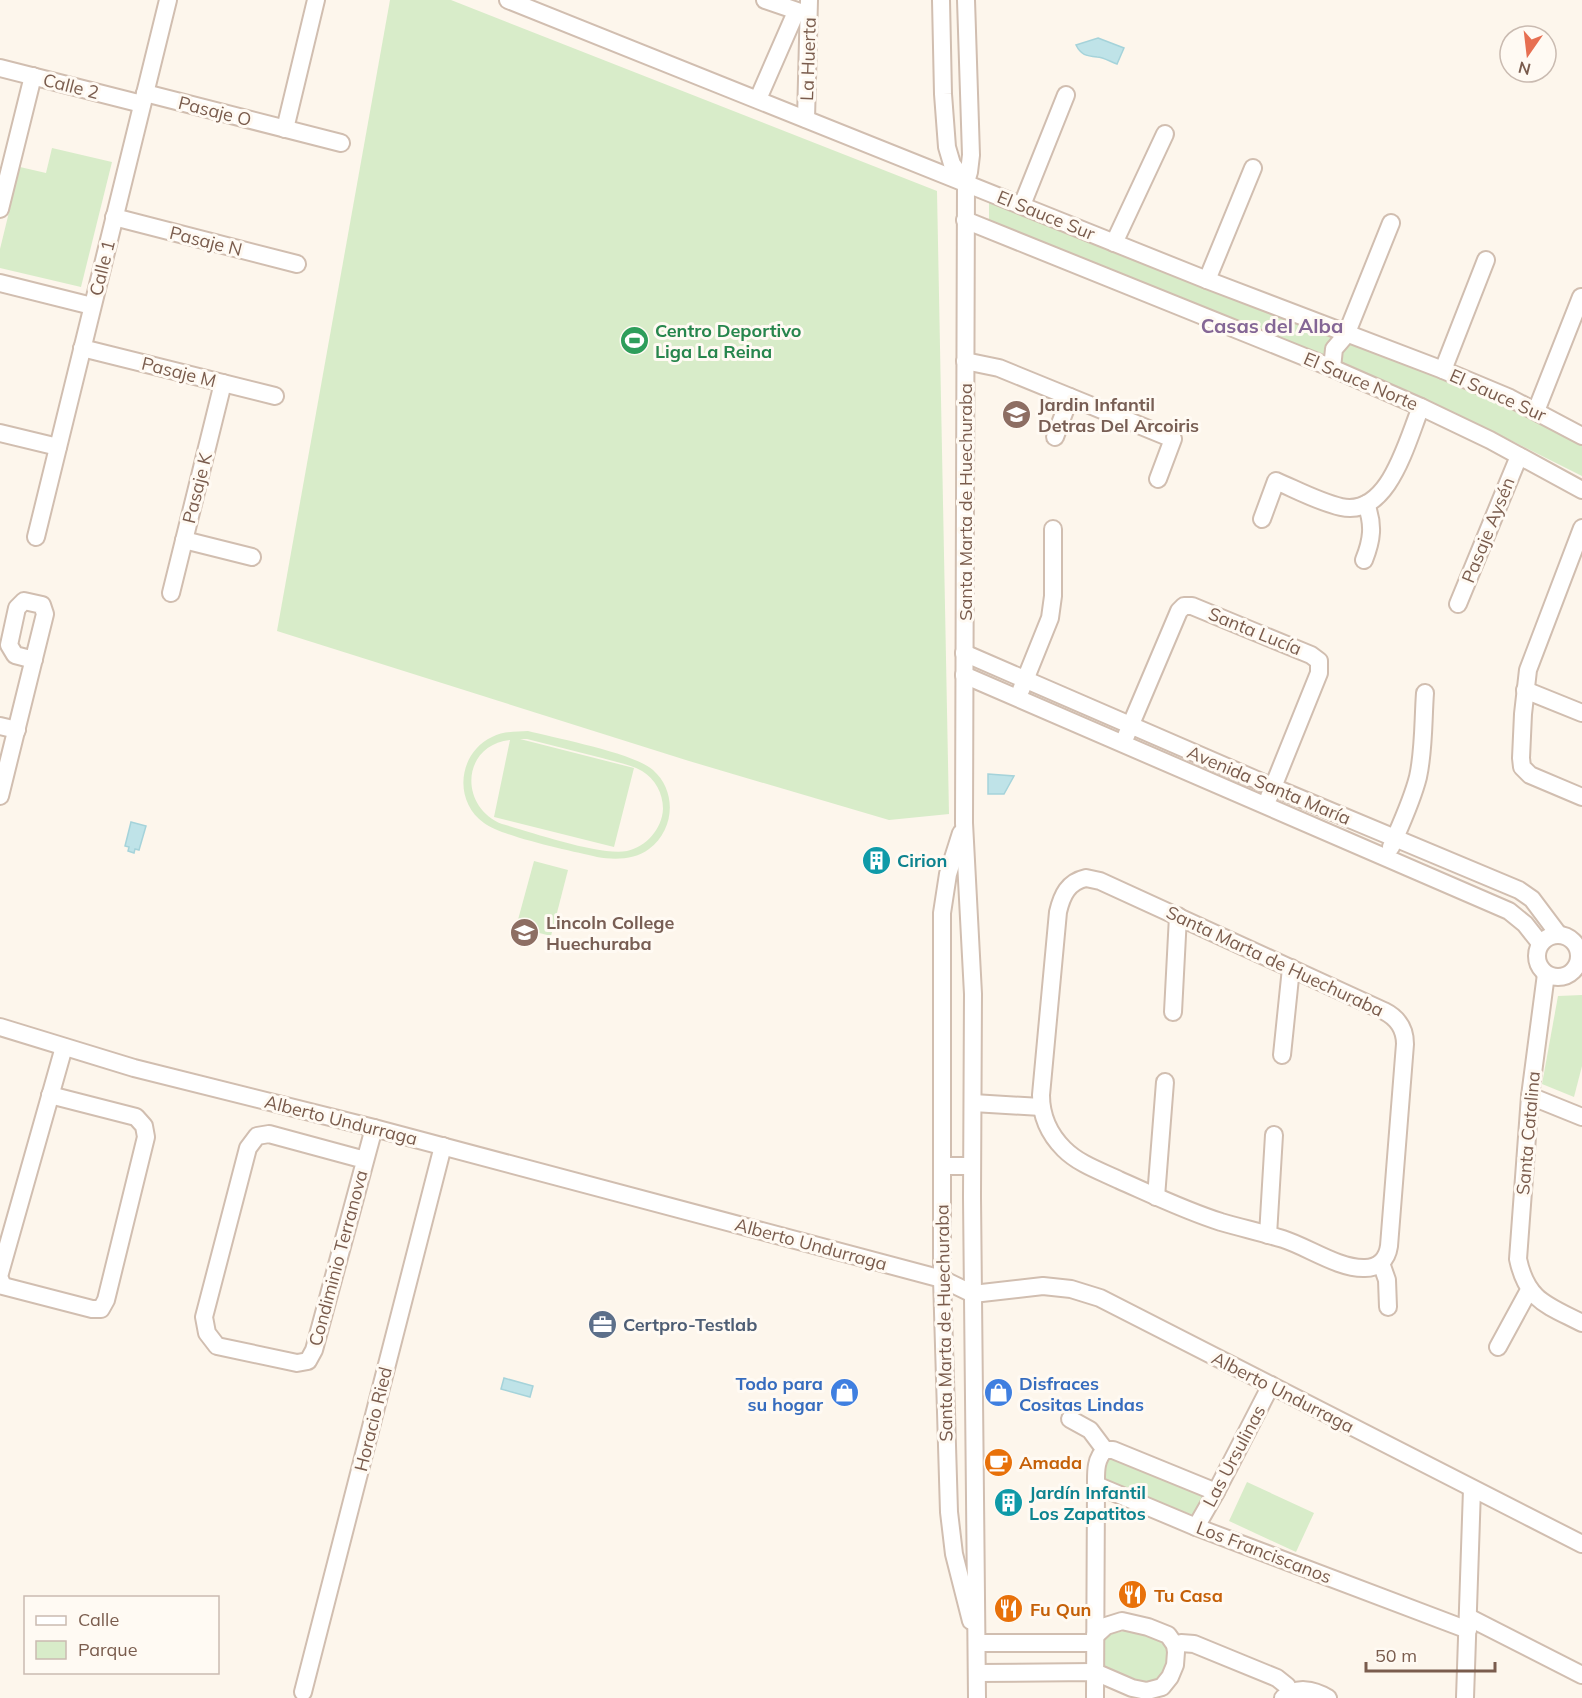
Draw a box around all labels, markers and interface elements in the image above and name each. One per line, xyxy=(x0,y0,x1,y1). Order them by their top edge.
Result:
street label: La Huerta xyxy=(795,17,821,101)
north arrow xyxy=(1498,24,1558,84)
text: N xyxy=(1516,57,1533,80)
street label: Calle 2 xyxy=(41,68,101,104)
street label: Pasaje O xyxy=(176,91,254,131)
street label: El Sauce Sur xyxy=(994,185,1099,245)
street label: Pasaje N xyxy=(167,221,245,261)
street label: Calle 1 xyxy=(84,238,120,298)
district label: Casas del Alba xyxy=(1201,313,1343,338)
place label: Centro Deportivo Liga La Reina xyxy=(655,319,802,363)
sports icon: Centro Deportivo Liga La Reina xyxy=(618,324,650,356)
street label: El Sauce Norte xyxy=(1300,347,1422,415)
street label: Pasaje M xyxy=(139,352,219,392)
street label: El Sauce Sur xyxy=(1446,363,1550,427)
street label: Santa Marta de Huechuraba xyxy=(954,383,977,621)
place label: Jardin Infantil Detras Del Arcoiris xyxy=(1038,393,1199,437)
school or university icon: Jardin Infantil Detras Del Arcoiris xyxy=(1001,398,1033,430)
street label: Pasaje K xyxy=(177,450,217,526)
street label: Pasaje Aysén xyxy=(1456,474,1520,586)
street label: Santa Lucía xyxy=(1205,602,1305,660)
street label: Avenida Santa María xyxy=(1184,740,1354,830)
building icon: Cirion xyxy=(860,844,892,876)
place label: Cirion xyxy=(897,849,947,872)
street label: Santa Marta de Huechuraba xyxy=(1163,900,1387,1022)
place label: Lincoln College Huechuraba xyxy=(546,911,674,955)
school or university icon: Lincoln College Huechuraba xyxy=(509,916,541,948)
street label: Santa Catalina xyxy=(1511,1070,1545,1196)
street label: Alberto Undurraga xyxy=(262,1090,420,1150)
street label: Condiminio Terranova xyxy=(303,1167,373,1349)
street label: Santa Marta de Huechuraba xyxy=(930,1204,958,1442)
street label: Alberto Undurraga xyxy=(732,1213,890,1275)
office icon: Certpro-Testlab xyxy=(586,1308,618,1340)
place label: Certpro-Testlab xyxy=(623,1313,757,1336)
street label: Alberto Undurraga xyxy=(1208,1346,1358,1438)
street label: Horacio Ried xyxy=(349,1364,397,1474)
place label: Todo para su hogar xyxy=(735,1372,824,1416)
place label: Disfraces Cositas Lindas xyxy=(1019,1372,1144,1416)
shop icon: Todo para su hogar xyxy=(828,1377,860,1409)
shop icon: Disfraces Cositas Lindas xyxy=(982,1377,1014,1409)
street label: Las Ursulinas xyxy=(1198,1401,1270,1511)
cafe icon: Amada xyxy=(982,1446,1014,1478)
place label: Amada xyxy=(1019,1451,1082,1474)
place label: Jardín Infantil Los Zapatitos xyxy=(1029,1481,1146,1525)
building icon: Jardín Infantil Los Zapatitos xyxy=(992,1486,1024,1518)
street label: Los Franciscanos xyxy=(1193,1516,1335,1588)
restaurant icon: Tu Casa xyxy=(1117,1579,1149,1611)
place label: Tu Casa xyxy=(1154,1584,1223,1607)
restaurant icon: Fu Qun xyxy=(993,1593,1025,1625)
legend xyxy=(24,1596,219,1674)
place label: Fu Qun xyxy=(1030,1598,1091,1621)
text: Calle xyxy=(78,1608,119,1631)
scale bar xyxy=(1366,1635,1495,1673)
text: Parque xyxy=(78,1638,137,1661)
text: 50 m xyxy=(1375,1644,1417,1667)

